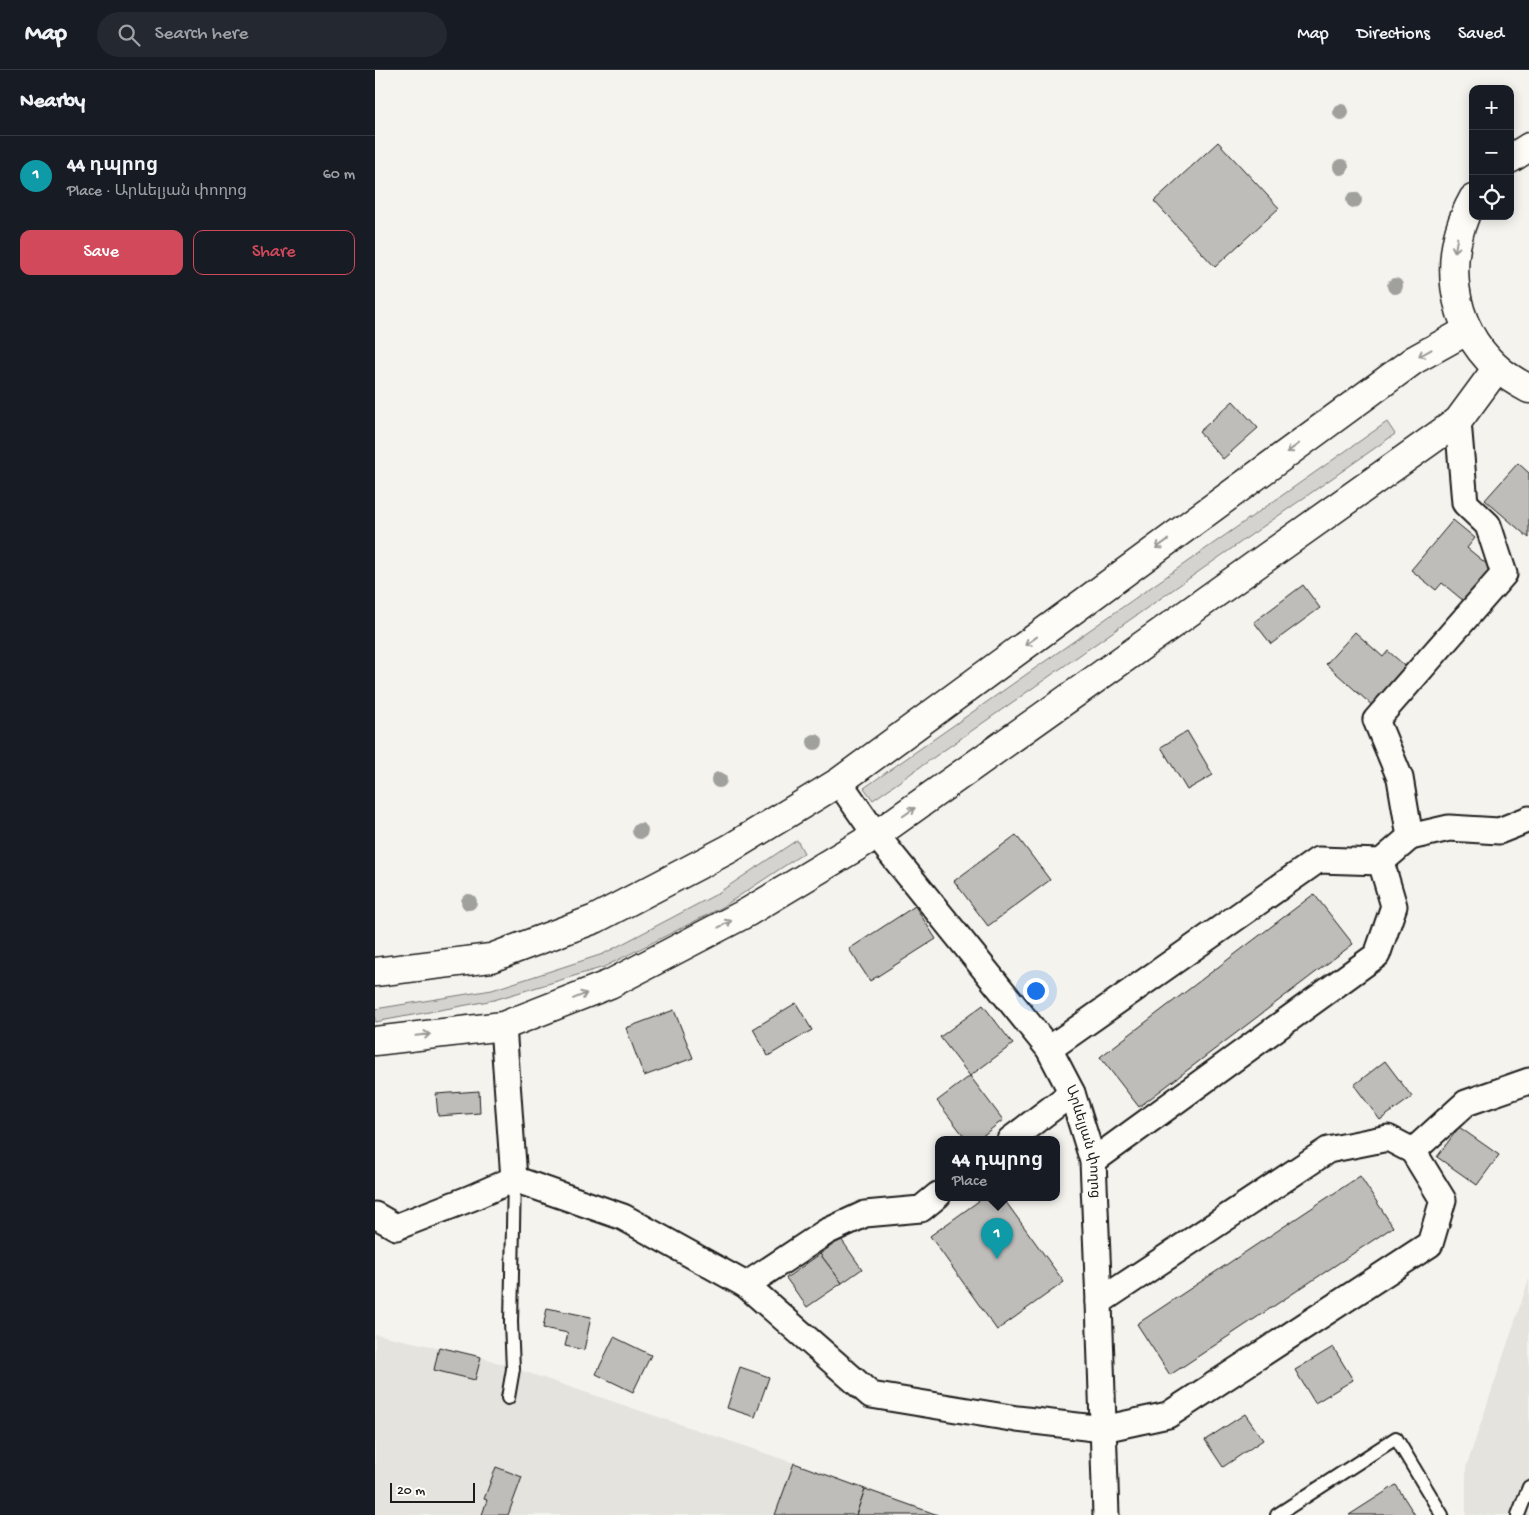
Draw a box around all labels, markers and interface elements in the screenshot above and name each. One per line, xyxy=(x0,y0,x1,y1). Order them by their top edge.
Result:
search box xyxy=(97,12,447,57)
text: Map xyxy=(25,20,67,49)
icon: search xyxy=(115,21,143,49)
text: Search here xyxy=(155,23,248,46)
text: Map xyxy=(1297,24,1329,45)
text: Directions xyxy=(1357,24,1430,45)
text: Saved xyxy=(1458,24,1504,45)
map controls xyxy=(1469,85,1514,220)
button: + xyxy=(1469,85,1514,130)
text: Nearby xyxy=(20,90,85,115)
button: − xyxy=(1469,130,1514,175)
text: 44 դպրոց xyxy=(67,155,158,178)
text: 1 xyxy=(33,166,39,185)
text: 60 m xyxy=(323,166,355,185)
button: locate xyxy=(1469,175,1514,220)
text: Place · Արևելյան փողոց xyxy=(67,183,247,202)
button: Save xyxy=(20,230,183,275)
button: Share xyxy=(193,230,355,275)
one-way arrow xyxy=(1451,236,1460,252)
one-way arrow xyxy=(1419,349,1433,359)
one-way arrow xyxy=(1286,443,1300,453)
one-way arrow xyxy=(1156,539,1169,550)
one-way arrow xyxy=(1025,635,1038,646)
one-way arrow xyxy=(902,807,916,817)
one-way arrow xyxy=(717,919,732,928)
your location xyxy=(1023,978,1049,1004)
one-way arrow xyxy=(571,991,587,1000)
one-way arrow xyxy=(415,1030,431,1040)
street label: Արևելյան փողոց xyxy=(1061,1083,1103,1199)
popup xyxy=(935,1136,1060,1201)
text: 44 դպրոց xyxy=(952,1150,1043,1173)
text: Place xyxy=(952,1173,987,1192)
pin: 1 xyxy=(981,1218,1013,1259)
scale bar xyxy=(390,1480,475,1503)
text: 20 m xyxy=(397,1483,425,1500)

